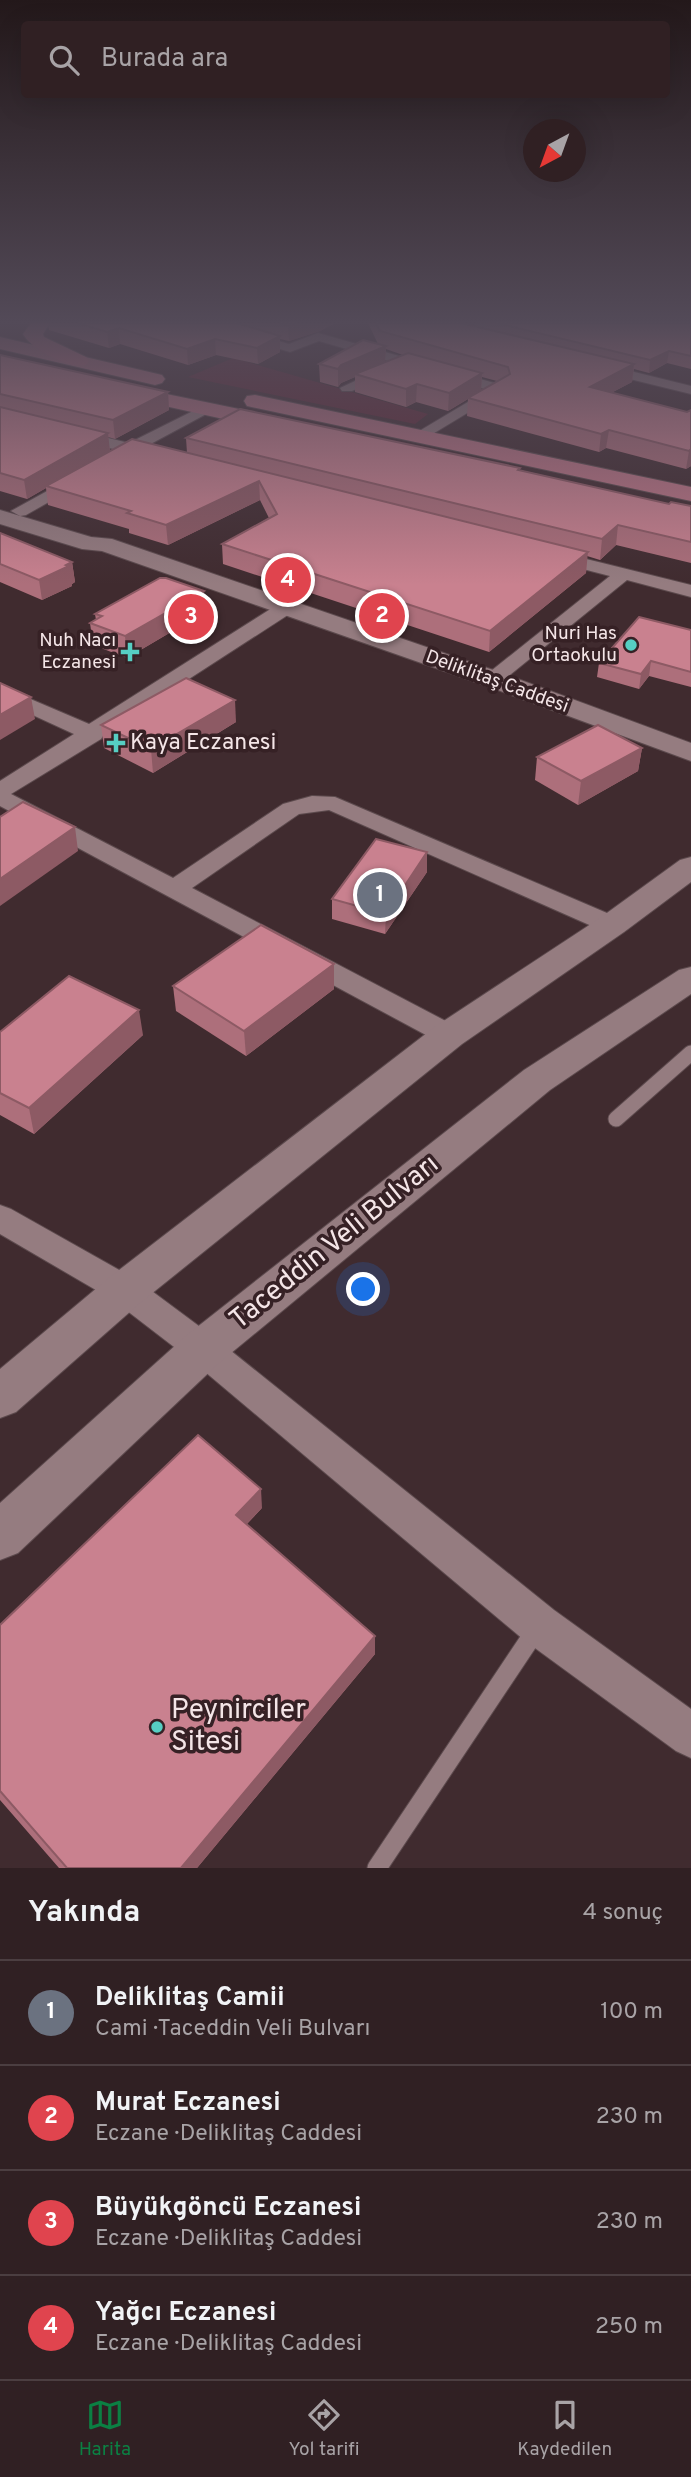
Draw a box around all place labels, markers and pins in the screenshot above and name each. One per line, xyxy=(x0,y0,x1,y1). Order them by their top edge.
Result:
pin: 4 xyxy=(265,554,311,606)
pin: 2 xyxy=(359,590,405,642)
pin: 3 xyxy=(168,591,214,643)
place label: Nuri Has Ortaokulu xyxy=(531,622,617,668)
place label: Nuh Nacı Eczanesi xyxy=(39,629,116,675)
marker: Nuri Has Ortaokulu xyxy=(623,637,639,653)
marker: Nuh Nacı Eczanesi xyxy=(122,644,138,660)
place label: Kaya Eczanesi xyxy=(130,729,276,758)
marker: Kaya Eczanesi xyxy=(108,735,124,751)
pin: 1 xyxy=(357,869,403,921)
place label: Peynirciler Sitesi xyxy=(171,1693,306,1761)
marker: Peynirciler Sitesi xyxy=(149,1719,165,1735)

